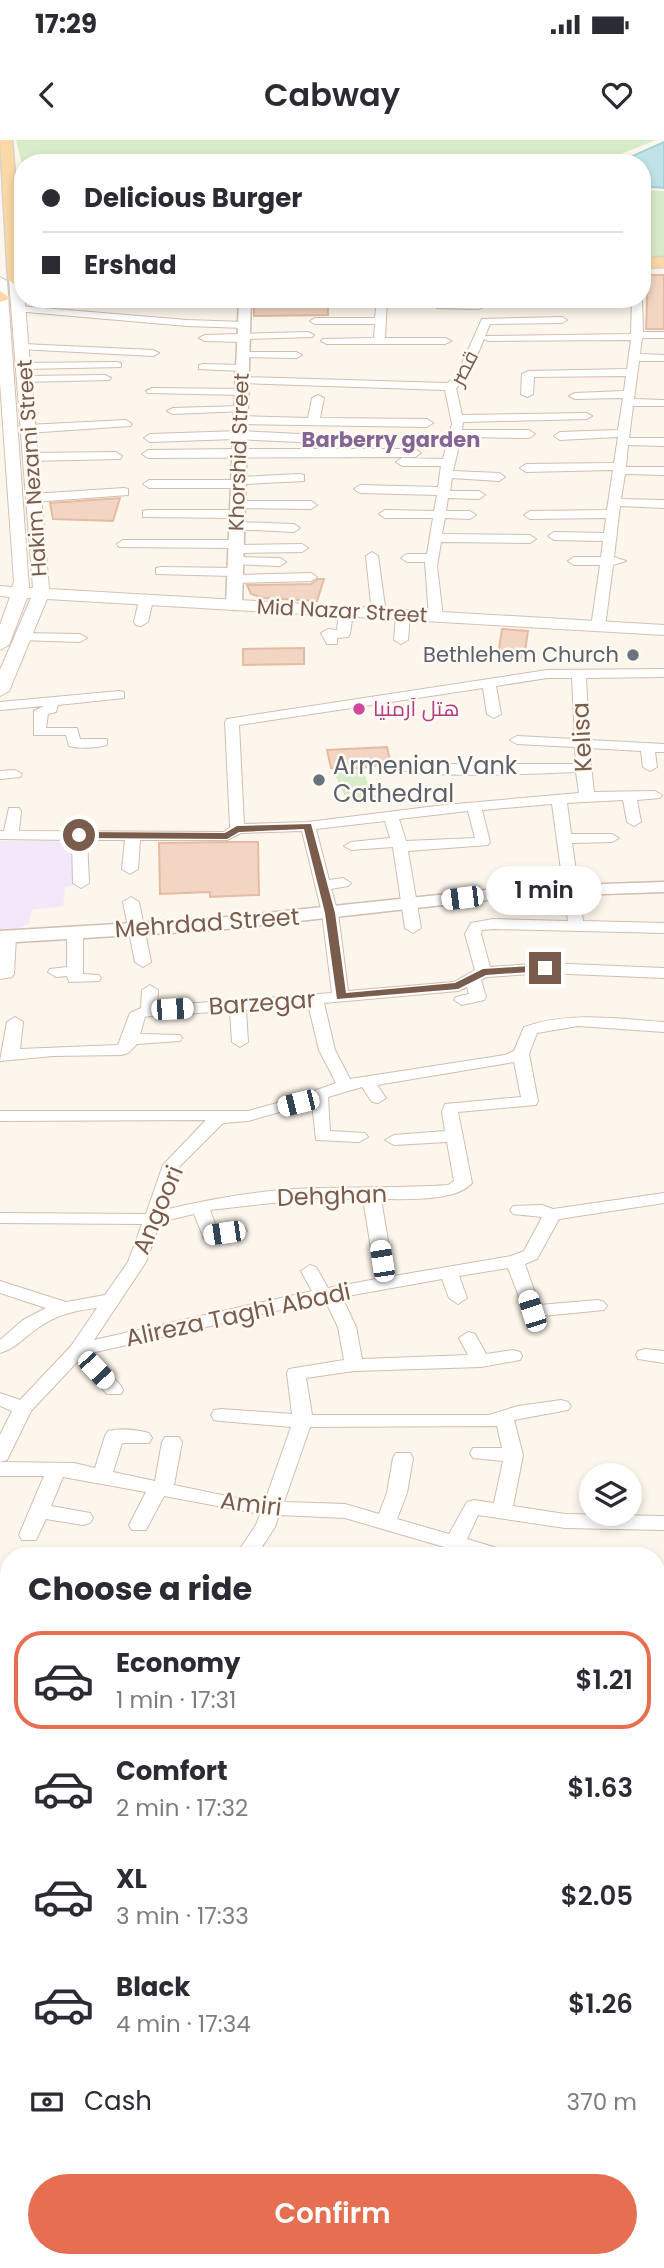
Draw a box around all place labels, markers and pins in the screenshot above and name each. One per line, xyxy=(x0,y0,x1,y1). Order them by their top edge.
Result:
place label: Bethlehem Church xyxy=(423,640,619,669)
marker: Bethlehem Church xyxy=(625,647,641,663)
place label: هتل آرمنیا xyxy=(373,694,459,723)
marker: هتل آرمنیا xyxy=(351,701,367,717)
place label: Armenian Vank Cathedral xyxy=(333,749,518,810)
marker: Armenian Vank Cathedral xyxy=(311,772,327,788)

